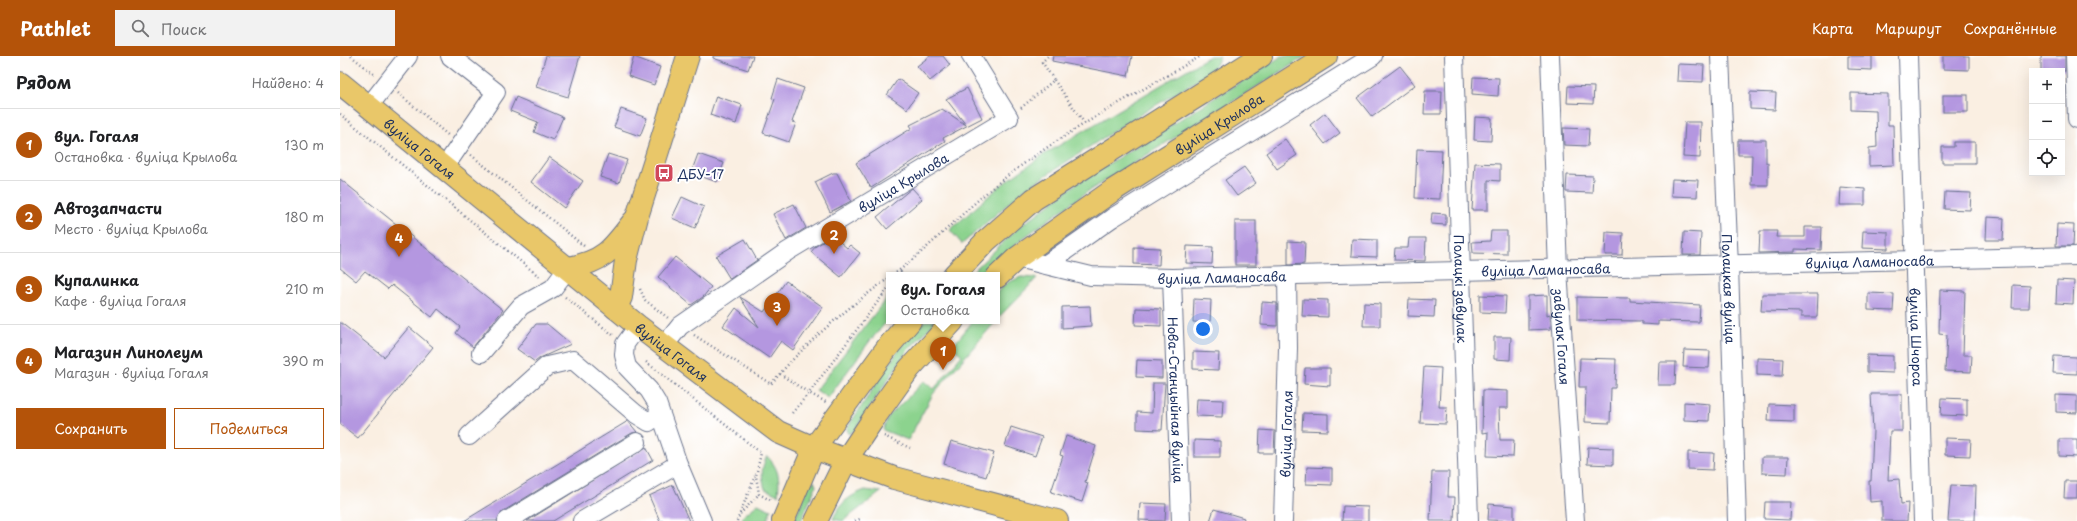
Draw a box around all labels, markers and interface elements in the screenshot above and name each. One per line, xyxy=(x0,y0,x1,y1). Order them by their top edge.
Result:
search box xyxy=(115,10,395,46)
text: Pathlet xyxy=(20,14,91,42)
icon: search xyxy=(129,17,151,39)
text: Поиск xyxy=(161,17,206,40)
text: Карта xyxy=(1812,18,1853,39)
text: Маршрут xyxy=(1875,18,1941,39)
text: Сохранённые xyxy=(1963,18,2057,39)
map controls xyxy=(2029,68,2065,176)
button: + xyxy=(2029,68,2065,104)
text: Рядом xyxy=(16,69,71,95)
text: Найдено: 4 xyxy=(252,73,324,92)
street label: вуліца Крылова xyxy=(1170,88,1268,159)
button: − xyxy=(2029,104,2065,140)
street label: вуліца Гогаля xyxy=(380,113,460,183)
text: вул. Гогаля xyxy=(54,124,139,147)
text: 1 xyxy=(26,135,32,154)
text: 130 m xyxy=(285,135,324,154)
button: locate xyxy=(2029,140,2065,176)
text: Остановка · вуліца Крылова xyxy=(54,147,237,166)
street label: вуліца Крылова xyxy=(854,147,952,216)
bus stop icon: ДБУ-17 xyxy=(653,162,675,184)
place label: ДБУ-17 xyxy=(677,164,724,183)
text: Автозапчасти xyxy=(54,196,162,219)
text: 2 xyxy=(24,207,34,226)
text: 180 m xyxy=(285,207,324,226)
text: Место · вуліца Крылова xyxy=(54,219,208,238)
pin: 2 xyxy=(821,221,847,254)
pin: 4 xyxy=(386,224,412,257)
street label: Полацкая вуліца xyxy=(1718,233,1741,344)
street label: Полацкі завулак xyxy=(1450,234,1473,344)
street label: вуліца Ламаносава xyxy=(1805,250,1935,272)
street label: вуліца Ламаносава xyxy=(1481,258,1611,280)
street label: вуліца Ламаносава xyxy=(1157,266,1287,288)
text: Купалинка xyxy=(54,268,139,291)
popup xyxy=(886,272,1000,324)
text: вул. Гогаля xyxy=(900,277,986,300)
text: 3 xyxy=(25,279,33,298)
text: 210 m xyxy=(285,279,324,298)
street label: завулак Гогаля xyxy=(1550,287,1575,385)
street label: вуліца Шчорса xyxy=(1906,287,1928,387)
text: Кафе · вуліца Гогаля xyxy=(54,291,187,310)
pin: 3 xyxy=(764,293,790,326)
text: Остановка xyxy=(900,300,970,319)
street label: Нова-Станцыйная вуліца xyxy=(1164,316,1189,483)
street label: вуліца Гогаля xyxy=(631,318,712,386)
your location xyxy=(1193,319,1213,339)
pin: 1 xyxy=(930,337,956,370)
text: Магазин Линолеум xyxy=(54,340,203,363)
text: 4 xyxy=(25,351,33,370)
text: 390 m xyxy=(282,351,324,370)
text: Магазин · вуліца Гогаля xyxy=(54,363,209,382)
street label: вуліца Гогаля xyxy=(1275,390,1296,478)
button: Сохранить xyxy=(16,408,166,449)
button: Поделиться xyxy=(174,408,324,449)

